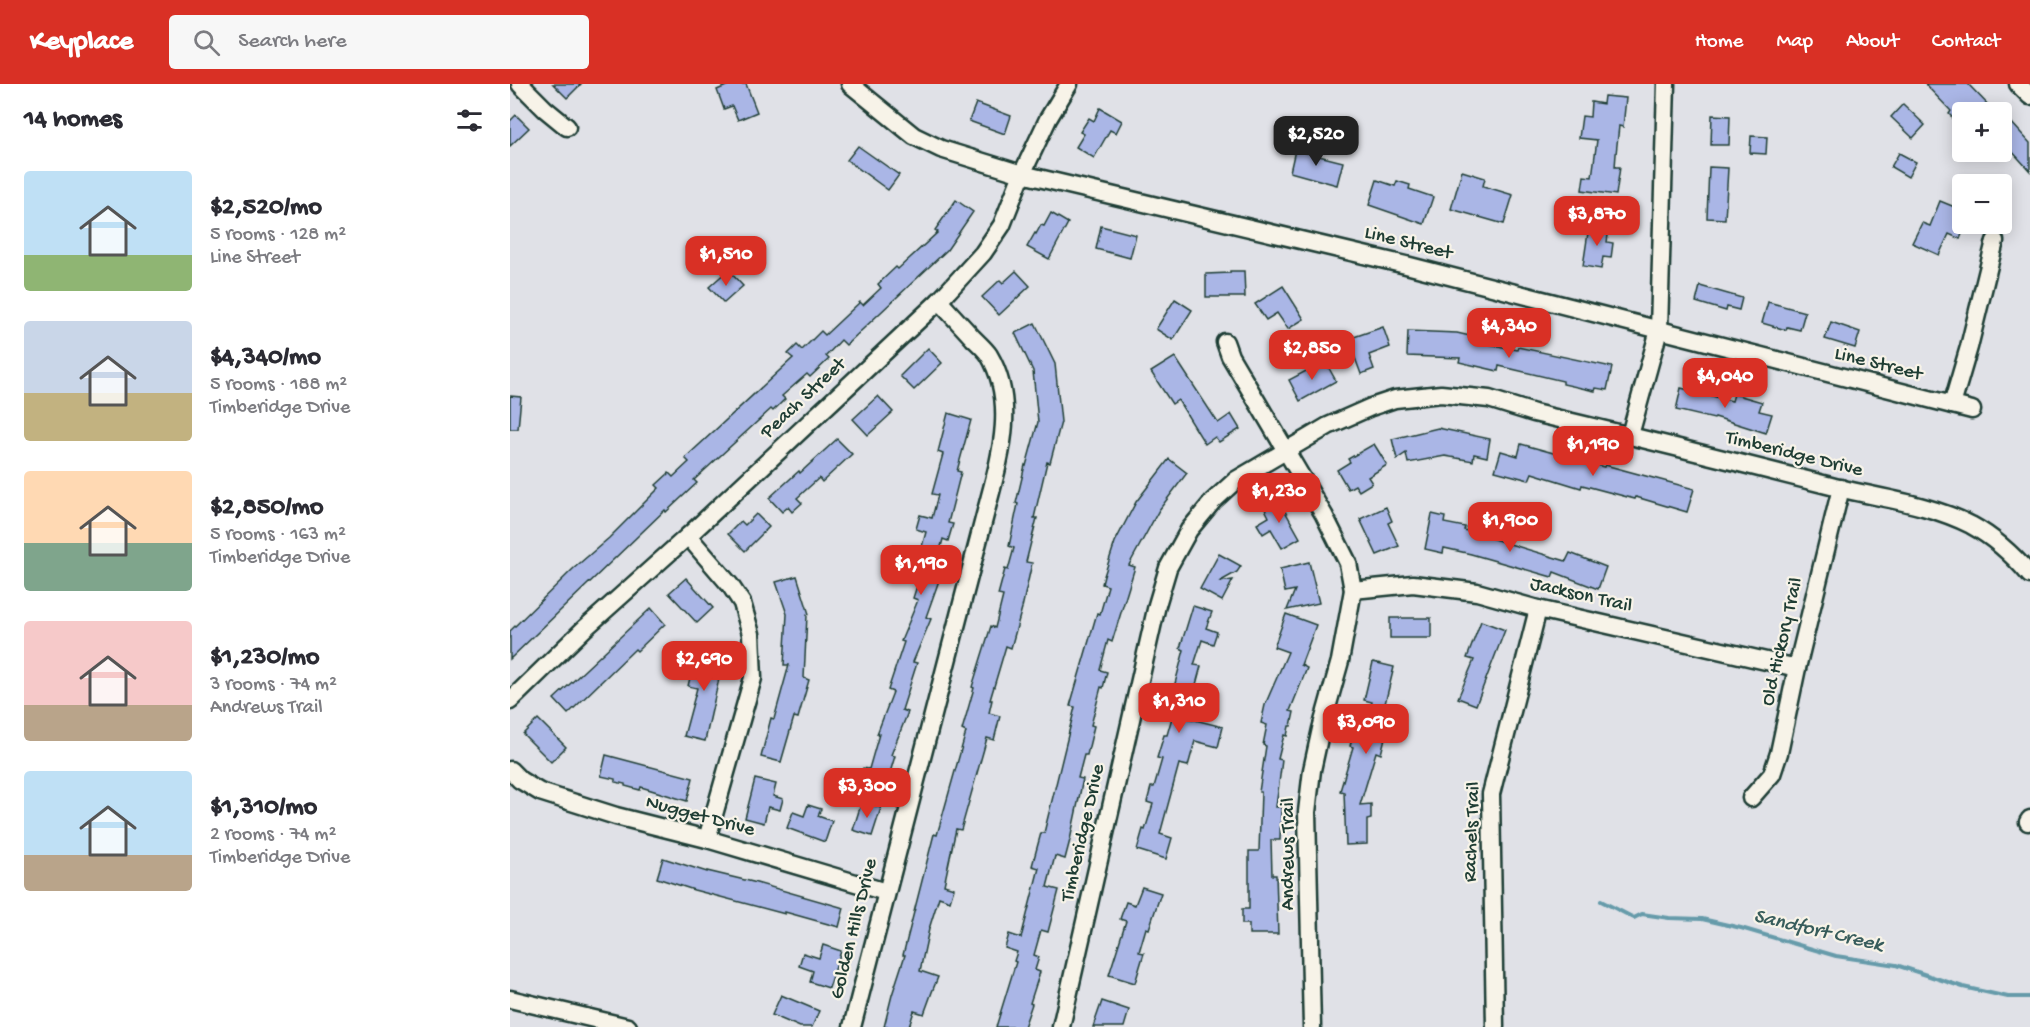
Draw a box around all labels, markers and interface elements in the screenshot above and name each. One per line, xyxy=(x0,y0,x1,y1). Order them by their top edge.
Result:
search box xyxy=(169,15,589,69)
text: Keyplace xyxy=(30,26,133,59)
icon: search xyxy=(190,26,223,59)
text: Search here xyxy=(238,29,347,55)
text: Home xyxy=(1695,30,1743,55)
text: Map xyxy=(1776,30,1813,55)
text: About xyxy=(1846,30,1899,55)
text: Contact xyxy=(1932,30,2000,55)
map controls xyxy=(1952,102,2012,234)
button: + xyxy=(1952,102,2012,162)
icon: filters xyxy=(453,104,486,137)
text: 14 homes xyxy=(24,105,122,136)
pin: $2,520 xyxy=(1267,116,1365,167)
text: $2,520 xyxy=(1288,124,1344,147)
button: − xyxy=(1952,174,2012,234)
text: $2,520/mo xyxy=(210,193,322,224)
icon: home xyxy=(72,195,144,267)
pin: $3,870 xyxy=(1548,196,1646,247)
text: $3,870 xyxy=(1568,204,1626,227)
street label: Line Street xyxy=(1362,222,1456,266)
text: 5 rooms · 128 m² xyxy=(210,224,346,247)
pin: $1,510 xyxy=(677,236,775,287)
text: $1,510 xyxy=(699,244,753,267)
text: Line Street xyxy=(210,247,300,270)
pin: $4,340 xyxy=(1460,308,1558,359)
text: $4,340 xyxy=(1481,316,1537,339)
pin: $2,850 xyxy=(1263,330,1361,381)
text: $2,850 xyxy=(1283,338,1341,361)
text: $4,340/mo xyxy=(210,343,321,374)
street label: Line Street xyxy=(1832,343,1926,387)
icon: home xyxy=(72,345,144,417)
street label: Peach Street xyxy=(756,352,853,445)
pin: $4,040 xyxy=(1676,358,1774,409)
text: $4,040 xyxy=(1697,366,1753,389)
text: 5 rooms · 188 m² xyxy=(210,374,347,397)
text: Timberidge Drive xyxy=(210,397,350,420)
pin: $1,190 xyxy=(1544,426,1642,477)
street label: Timberidge Drive xyxy=(1722,427,1865,483)
text: $1,190 xyxy=(1567,434,1619,457)
pin: $1,230 xyxy=(1230,473,1328,524)
text: $1,230 xyxy=(1252,481,1306,504)
text: $2,850/mo xyxy=(210,493,323,524)
icon: home xyxy=(72,495,144,567)
pin: $1,900 xyxy=(1461,502,1559,553)
text: $1,900 xyxy=(1482,510,1538,533)
text: 5 rooms · 163 m² xyxy=(210,524,346,547)
pin: $1,190 xyxy=(872,545,970,596)
text: Timberidge Drive xyxy=(210,547,350,570)
text: $1,190 xyxy=(895,553,947,576)
street label: Jackson Trail xyxy=(1528,573,1634,619)
street label: Old Hickory Trail xyxy=(1757,576,1809,708)
pin: $2,690 xyxy=(655,641,753,692)
text: $1,230/mo xyxy=(210,643,320,674)
icon: home xyxy=(72,645,144,717)
text: $2,690 xyxy=(676,649,732,672)
text: 3 rooms · 74 m² xyxy=(210,674,337,697)
pin: $1,310 xyxy=(1130,683,1228,734)
text: $1,310 xyxy=(1152,691,1206,714)
text: Andrews Trail xyxy=(210,697,323,720)
pin: $3,090 xyxy=(1317,704,1415,755)
text: $3,090 xyxy=(1337,712,1395,735)
street label: Timberidge Drive xyxy=(1057,761,1111,905)
pin: $3,300 xyxy=(818,768,916,819)
text: $3,300 xyxy=(838,776,896,799)
street label: Rachels Trail xyxy=(1460,781,1486,883)
street label: Nugget Drive xyxy=(643,791,758,843)
text: $1,310/mo xyxy=(210,793,317,824)
icon: home xyxy=(72,795,144,867)
street label: Andrews Trail xyxy=(1278,798,1301,910)
text: 2 rooms · 74 m² xyxy=(210,824,336,847)
text: Timberidge Drive xyxy=(210,847,350,870)
street label: Golden Hills Drive xyxy=(826,856,884,1002)
water label: Sandfort Creek xyxy=(1751,905,1888,960)

